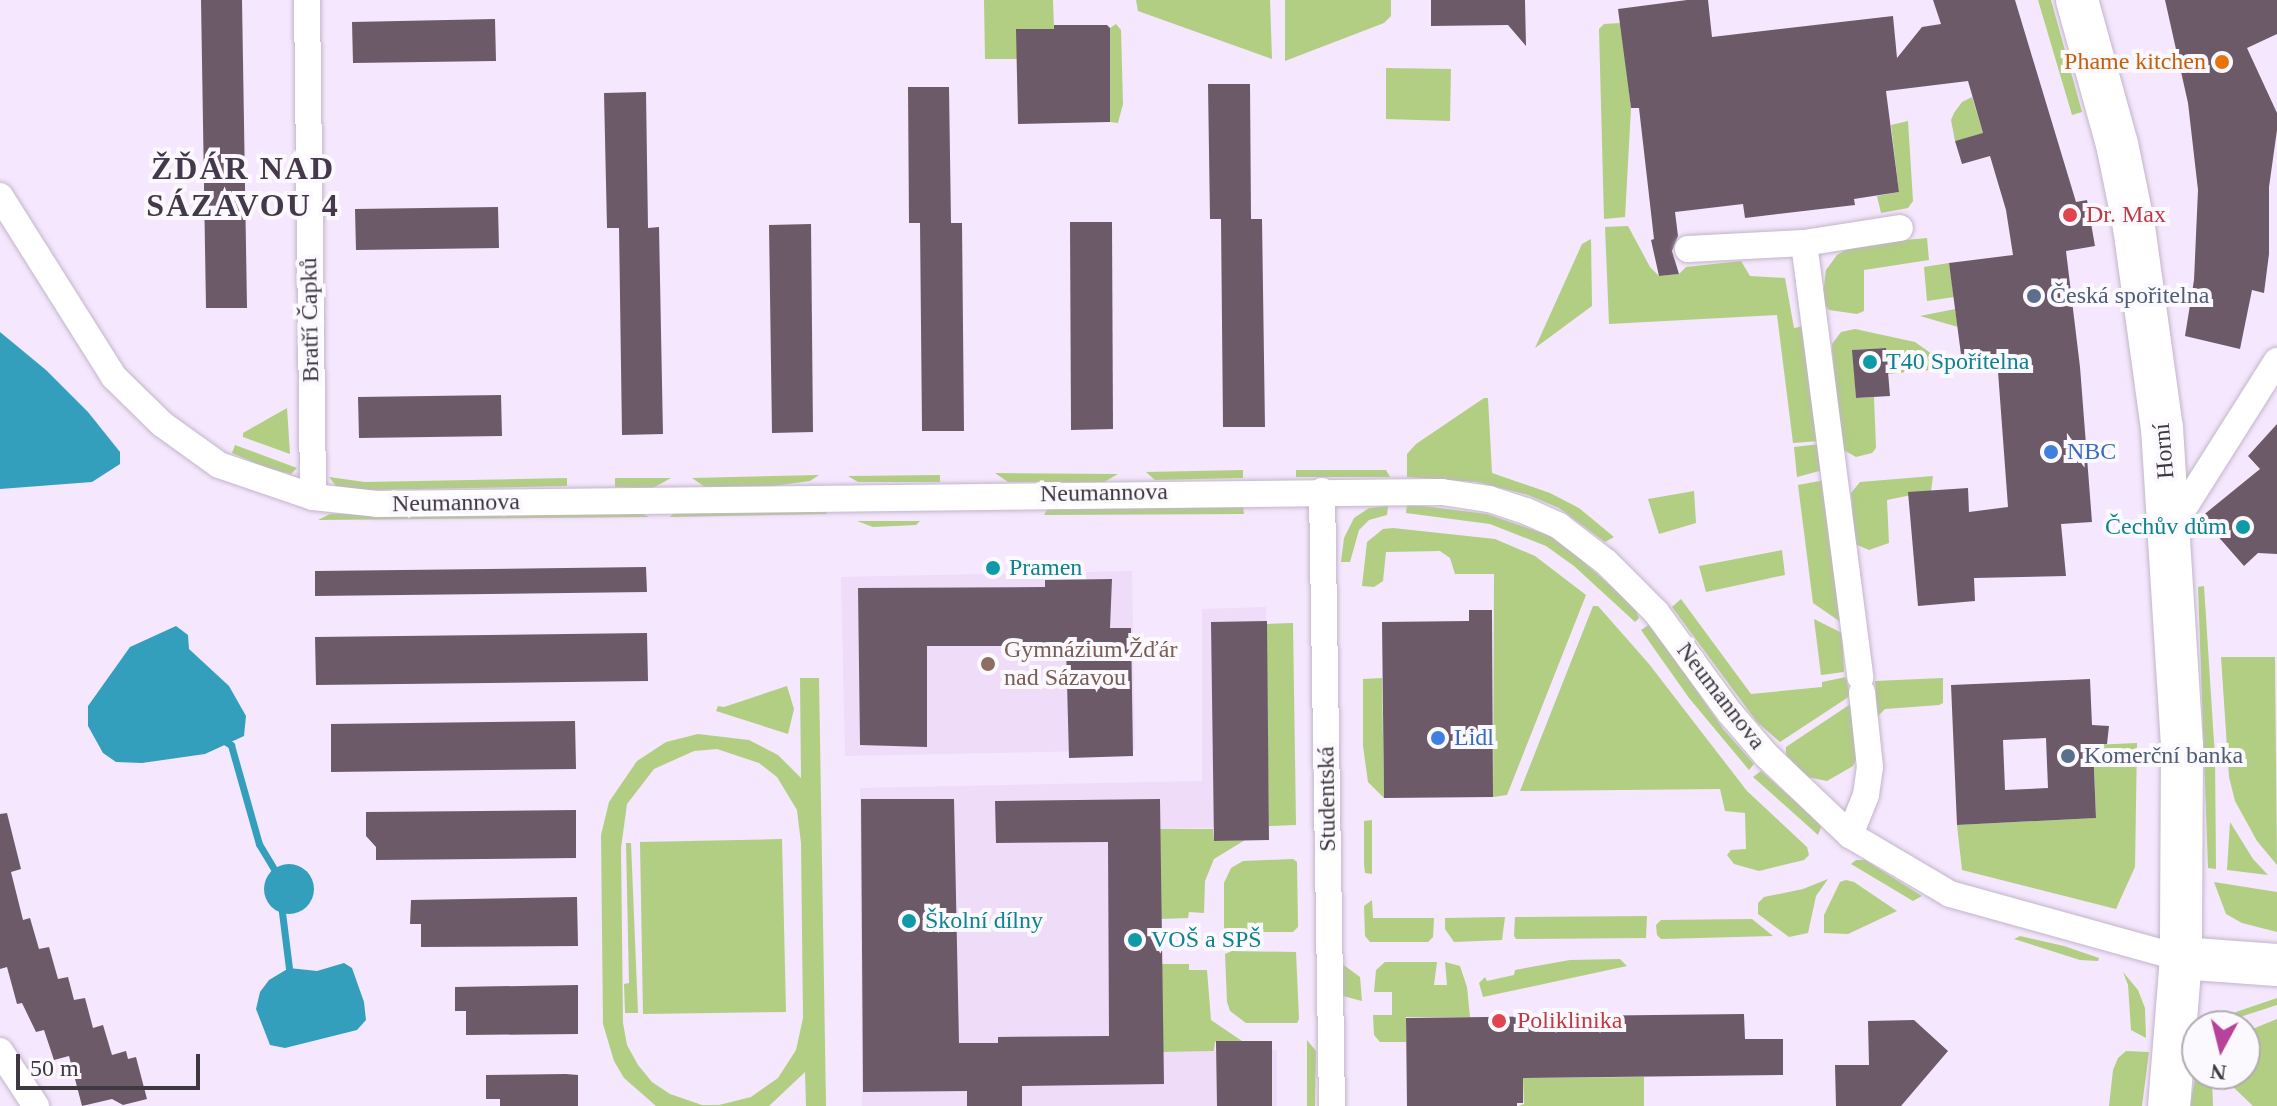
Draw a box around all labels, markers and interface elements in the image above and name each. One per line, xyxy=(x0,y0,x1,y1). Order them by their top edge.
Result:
place label: Phame kitchen xyxy=(2064,48,2206,76)
marker: Phame kitchen xyxy=(2213,53,2231,71)
district label: ŽĎÁR NAD SÁZAVOU 4 xyxy=(146,150,340,225)
place label: Dr. Max xyxy=(2086,201,2166,229)
marker: Dr. Max xyxy=(2061,206,2079,224)
street label: Bratří Čapků xyxy=(295,257,325,383)
place label: Česká spořitelna xyxy=(2050,282,2209,310)
marker: Česká spořitelna xyxy=(2025,287,2043,305)
place label: T40 Spořitelna xyxy=(1886,348,2029,376)
marker: T40 Spořitelna xyxy=(1861,353,1879,371)
street label: Horní xyxy=(2147,422,2181,480)
place label: NBC xyxy=(2067,438,2116,466)
marker: NBC xyxy=(2042,443,2060,461)
street label: Neumannova xyxy=(1040,477,1168,509)
street label: Neumannova xyxy=(392,487,520,519)
place label: Čechův dům xyxy=(2105,513,2227,541)
marker: Čechův dům xyxy=(2234,518,2252,536)
place label: Pramen xyxy=(1009,554,1082,582)
marker: Pramen xyxy=(984,559,1002,577)
place label: Gymnázium Žďár nad Sázavou xyxy=(1004,636,1177,692)
street label: Neumannova xyxy=(1670,637,1772,755)
marker: Gymnázium Žďár nad Sázavou xyxy=(979,655,997,673)
place label: Lidl xyxy=(1454,724,1494,752)
marker: Lidl xyxy=(1429,729,1447,747)
place label: Komerční banka xyxy=(2084,742,2243,770)
street label: Studentská xyxy=(1312,746,1342,852)
marker: Komerční banka xyxy=(2059,747,2077,765)
place label: Školní dílny xyxy=(925,907,1043,935)
marker: Školní dílny xyxy=(900,912,918,930)
place label: VOŠ a SPŠ xyxy=(1151,926,1262,954)
marker: VOŠ a SPŠ xyxy=(1126,931,1144,949)
place label: Poliklinika xyxy=(1517,1007,1622,1035)
marker: Poliklinika xyxy=(1488,1010,1510,1032)
north arrow xyxy=(2181,1010,2261,1090)
scale bar xyxy=(20,1038,204,1088)
text: 50 m xyxy=(30,1055,79,1081)
text: N xyxy=(2209,1059,2228,1086)

